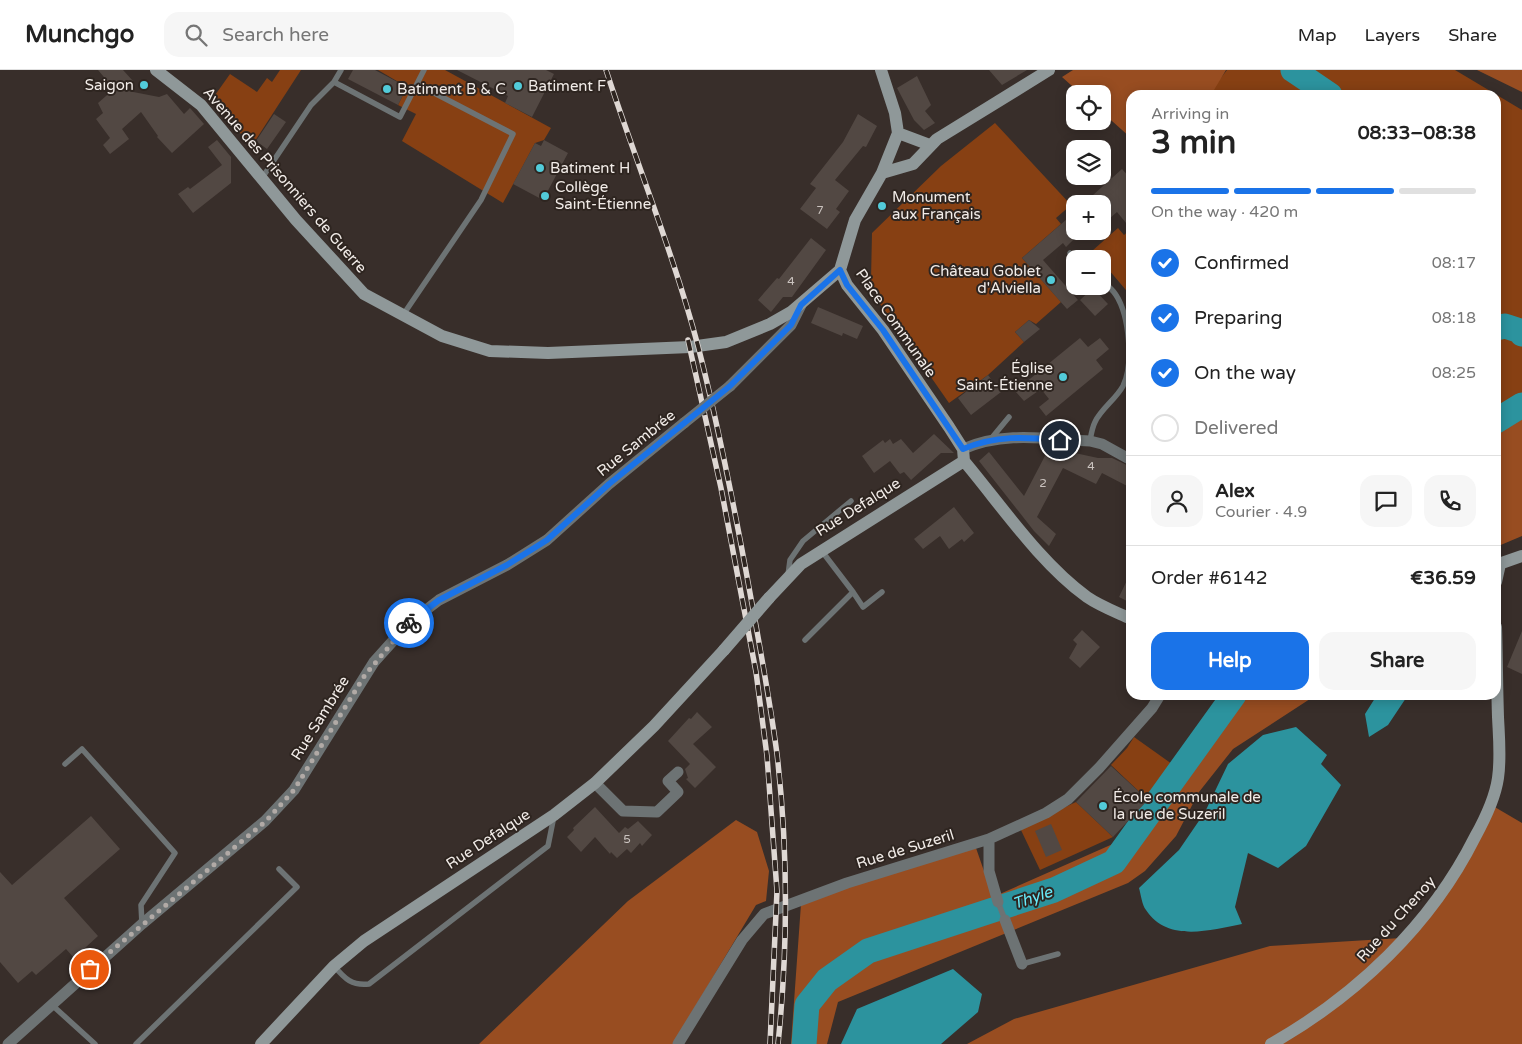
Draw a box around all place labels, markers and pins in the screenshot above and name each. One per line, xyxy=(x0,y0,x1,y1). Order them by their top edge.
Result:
place label: Saigon xyxy=(85,76,134,94)
place label: Batiment F xyxy=(528,77,606,95)
marker: Saigon xyxy=(138,79,150,91)
place label: Batiment B & C xyxy=(397,80,506,98)
marker: Batiment F xyxy=(512,80,524,92)
marker: Batiment B & C xyxy=(381,83,393,95)
place label: Batiment H xyxy=(550,159,630,177)
marker: Batiment H xyxy=(534,162,546,174)
place label: Collège Saint-Étienne xyxy=(555,178,651,213)
place label: Monument aux Français xyxy=(892,188,981,223)
marker: Collège Saint-Étienne xyxy=(539,190,551,202)
marker: Monument aux Français xyxy=(876,200,888,212)
place label: Château Goblet d'Alviella xyxy=(930,262,1041,297)
marker: Château Goblet d'Alviella xyxy=(1045,274,1057,286)
place label: Église Saint-Étienne xyxy=(957,359,1053,394)
marker: Église Saint-Étienne xyxy=(1057,371,1069,383)
pin xyxy=(1039,419,1081,461)
place label: École communale de la rue de Suzeril xyxy=(1113,788,1261,823)
marker: École communale de la rue de Suzeril xyxy=(1097,800,1109,812)
pin xyxy=(69,948,111,990)

